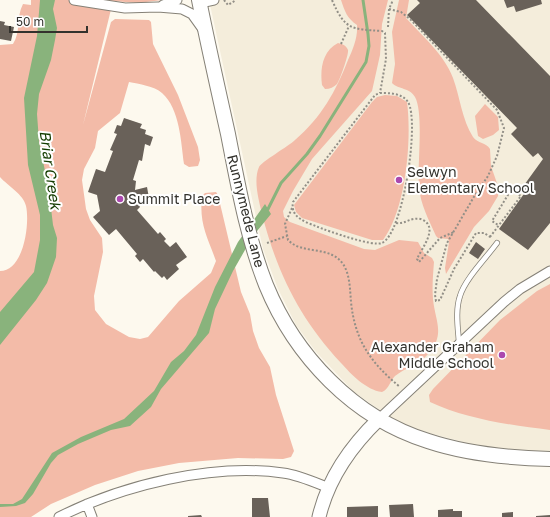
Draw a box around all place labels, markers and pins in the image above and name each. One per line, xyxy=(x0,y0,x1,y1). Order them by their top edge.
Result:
place label: Selwyn Elementary School xyxy=(407,163,534,196)
marker: Selwyn Elementary School xyxy=(394,175,404,185)
place label: Summit Place xyxy=(128,190,220,207)
marker: Summit Place xyxy=(115,194,125,204)
place label: Alexander Graham Middle School xyxy=(371,338,494,371)
marker: Alexander Graham Middle School xyxy=(497,350,507,360)

